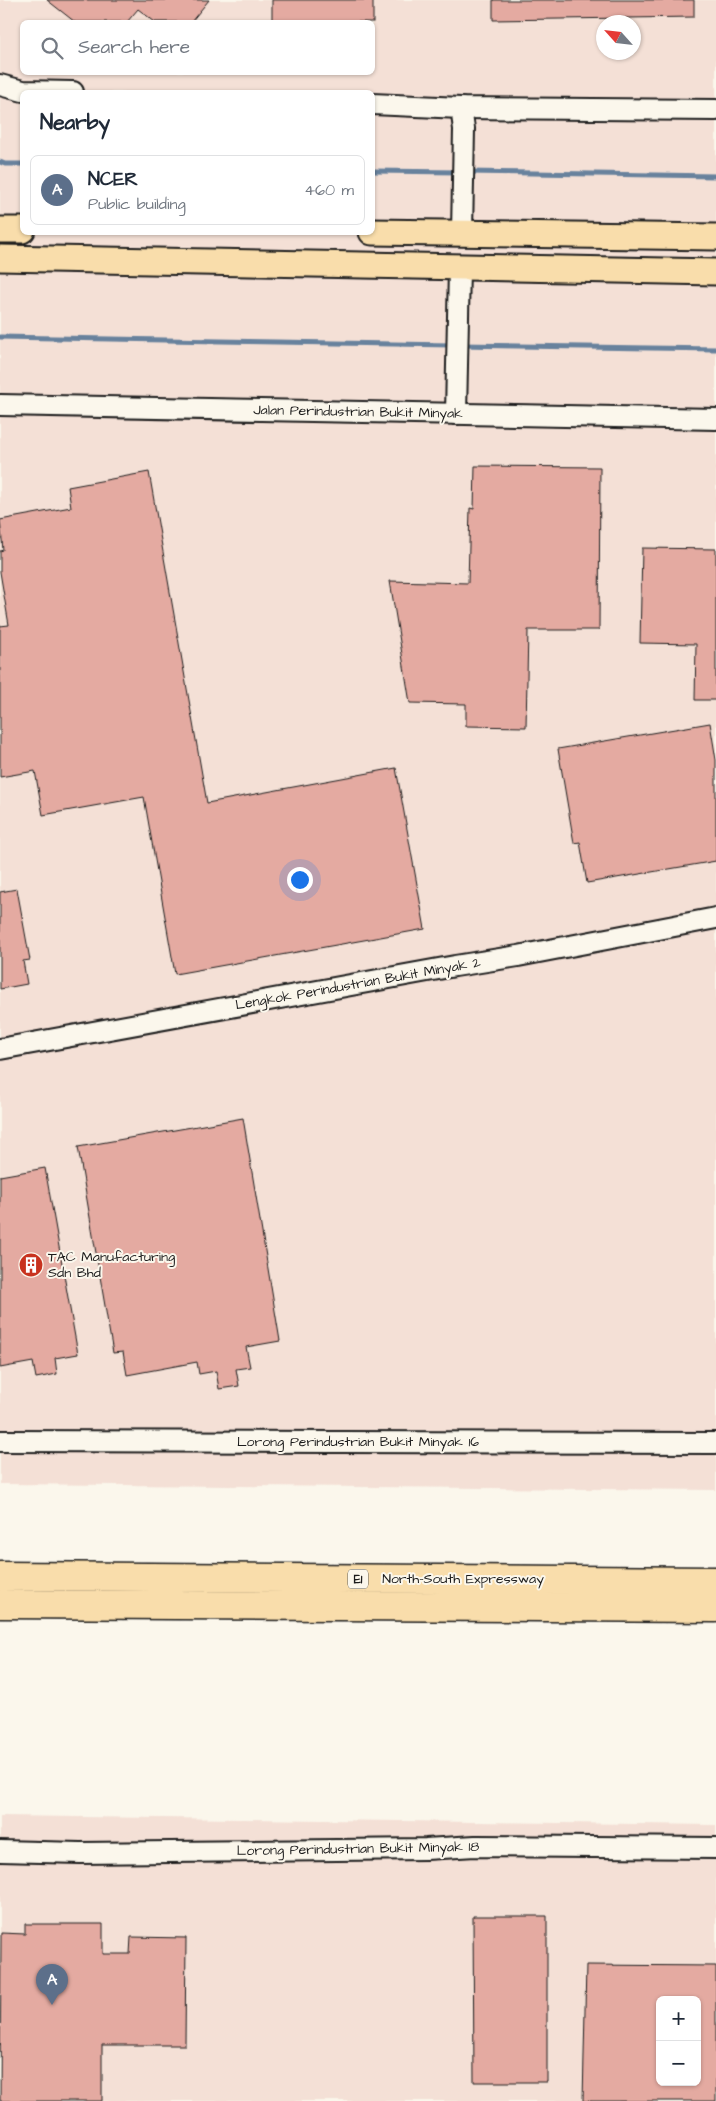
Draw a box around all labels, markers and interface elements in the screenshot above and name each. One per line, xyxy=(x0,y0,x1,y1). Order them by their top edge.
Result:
north arrow xyxy=(596,15,641,60)
search box xyxy=(20,20,375,75)
icon: search xyxy=(38,34,66,62)
text: Search here xyxy=(78,34,190,61)
text: Nearby xyxy=(40,108,110,137)
text: NCER xyxy=(88,166,138,193)
text: A xyxy=(52,179,62,201)
text: 460 m xyxy=(304,179,354,201)
text: Public building xyxy=(88,193,186,215)
street label: Jalan Perindustrian Bukit Minyak xyxy=(253,400,463,424)
your location xyxy=(287,867,313,893)
street label: Lengkok Perindustrian Bukit Minyak 2 xyxy=(234,953,482,1015)
place label: TAC Manufacturing Sdn Bhd xyxy=(48,1247,175,1283)
building icon: TAC Manufacturing Sdn Bhd xyxy=(18,1252,44,1278)
street label: Lorong Perindustrian Bukit Minyak 16 xyxy=(237,1432,479,1452)
street label: North–South Expressway xyxy=(382,1569,544,1589)
road number: E1 xyxy=(348,1570,368,1588)
street label: Lorong Perindustrian Bukit Minyak 18 xyxy=(237,1837,479,1861)
pin: A xyxy=(36,1964,68,2005)
map controls xyxy=(656,1996,701,2086)
button: + xyxy=(656,1996,701,2041)
button: − xyxy=(656,2041,701,2086)

